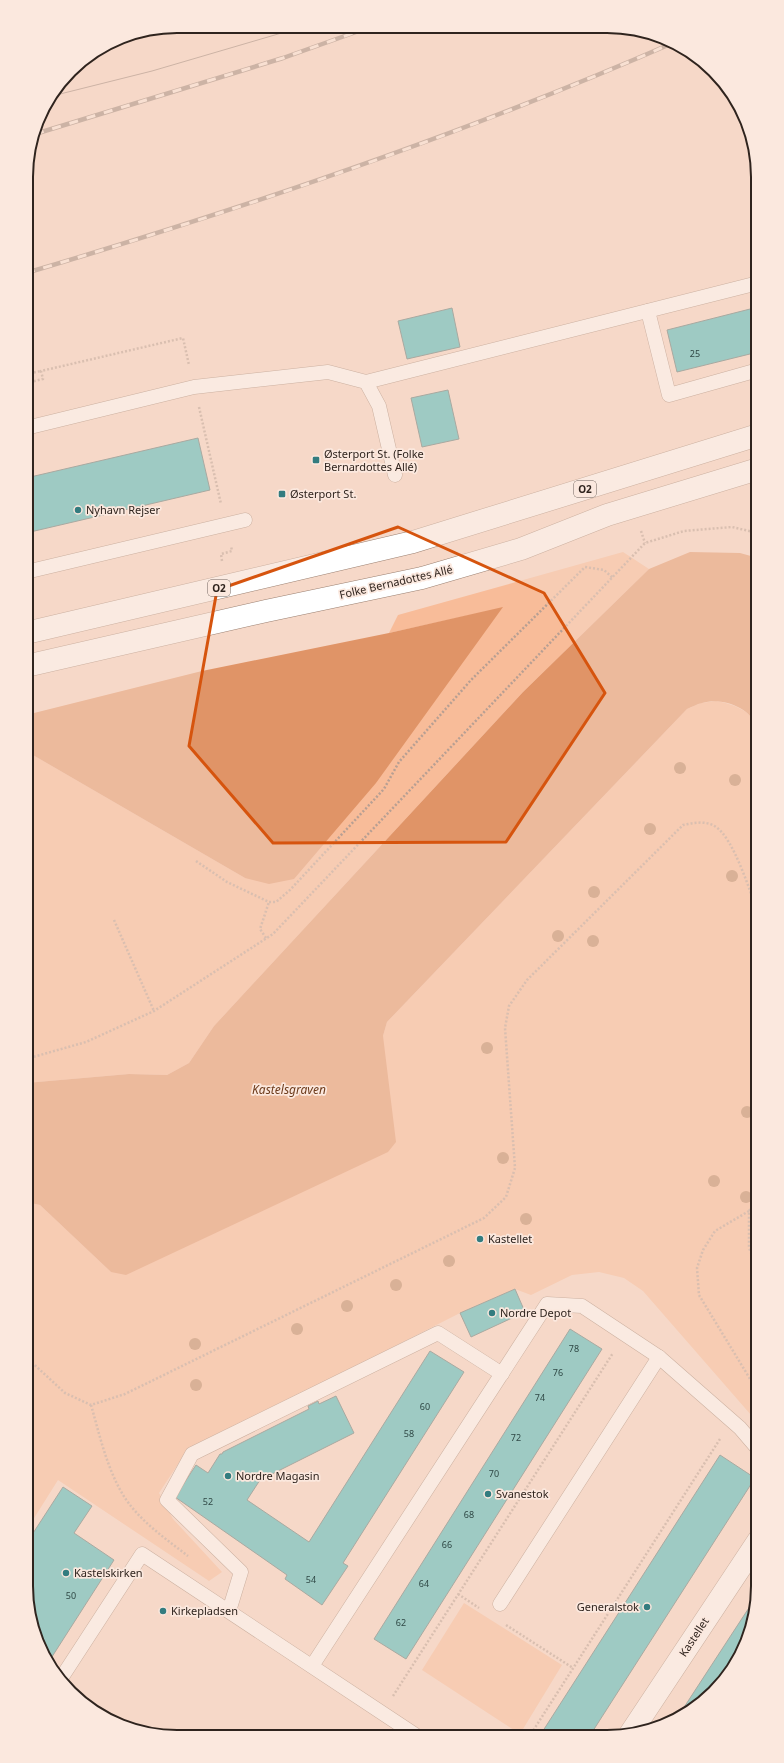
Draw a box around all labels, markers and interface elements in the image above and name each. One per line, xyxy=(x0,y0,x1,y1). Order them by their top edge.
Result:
house number: 25 xyxy=(690,347,700,360)
place label: Østerport St. (Folke Bernardottes Allé) xyxy=(324,446,424,474)
marker: Østerport St. (Folke Bernardottes Allé) xyxy=(311,455,321,465)
road number: O2 xyxy=(574,481,596,497)
place label: Østerport St. xyxy=(290,486,356,501)
marker: Østerport St. xyxy=(277,489,287,499)
place label: Nyhavn Rejser xyxy=(86,502,161,517)
marker: Nyhavn Rejser xyxy=(73,505,83,515)
street label: Folke Bernadottes Allé xyxy=(338,561,454,602)
road number: O2 xyxy=(208,580,230,596)
water label: Kastelsgraven xyxy=(252,1081,326,1098)
place label: Kastellet xyxy=(488,1231,532,1246)
marker: Kastellet xyxy=(475,1234,485,1244)
place label: Nordre Depot xyxy=(500,1305,571,1320)
marker: Nordre Depot xyxy=(487,1308,497,1318)
house number: 78 xyxy=(569,1342,579,1355)
house number: 76 xyxy=(553,1366,563,1379)
house number: 74 xyxy=(535,1391,545,1404)
house number: 60 xyxy=(420,1400,430,1413)
house number: 58 xyxy=(404,1427,414,1440)
house number: 72 xyxy=(511,1431,521,1444)
house number: 70 xyxy=(489,1467,499,1480)
place label: Nordre Magasin xyxy=(236,1468,319,1483)
marker: Nordre Magasin xyxy=(223,1471,233,1481)
place label: Svanestok xyxy=(496,1486,549,1501)
marker: Svanestok xyxy=(483,1489,493,1499)
house number: 52 xyxy=(203,1495,213,1508)
house number: 68 xyxy=(464,1508,474,1521)
house number: 66 xyxy=(442,1538,452,1551)
place label: Kastelskirken xyxy=(74,1565,143,1580)
marker: Kastelskirken xyxy=(61,1568,71,1578)
house number: 54 xyxy=(306,1573,316,1586)
house number: 64 xyxy=(419,1577,429,1590)
house number: 50 xyxy=(66,1589,76,1602)
place label: Generalstok xyxy=(577,1599,639,1614)
marker: Generalstok xyxy=(642,1602,652,1612)
place label: Kirkepladsen xyxy=(171,1603,238,1618)
marker: Kirkepladsen xyxy=(158,1606,168,1616)
street label: Kastellet xyxy=(675,1614,712,1659)
house number: 62 xyxy=(396,1616,406,1629)

